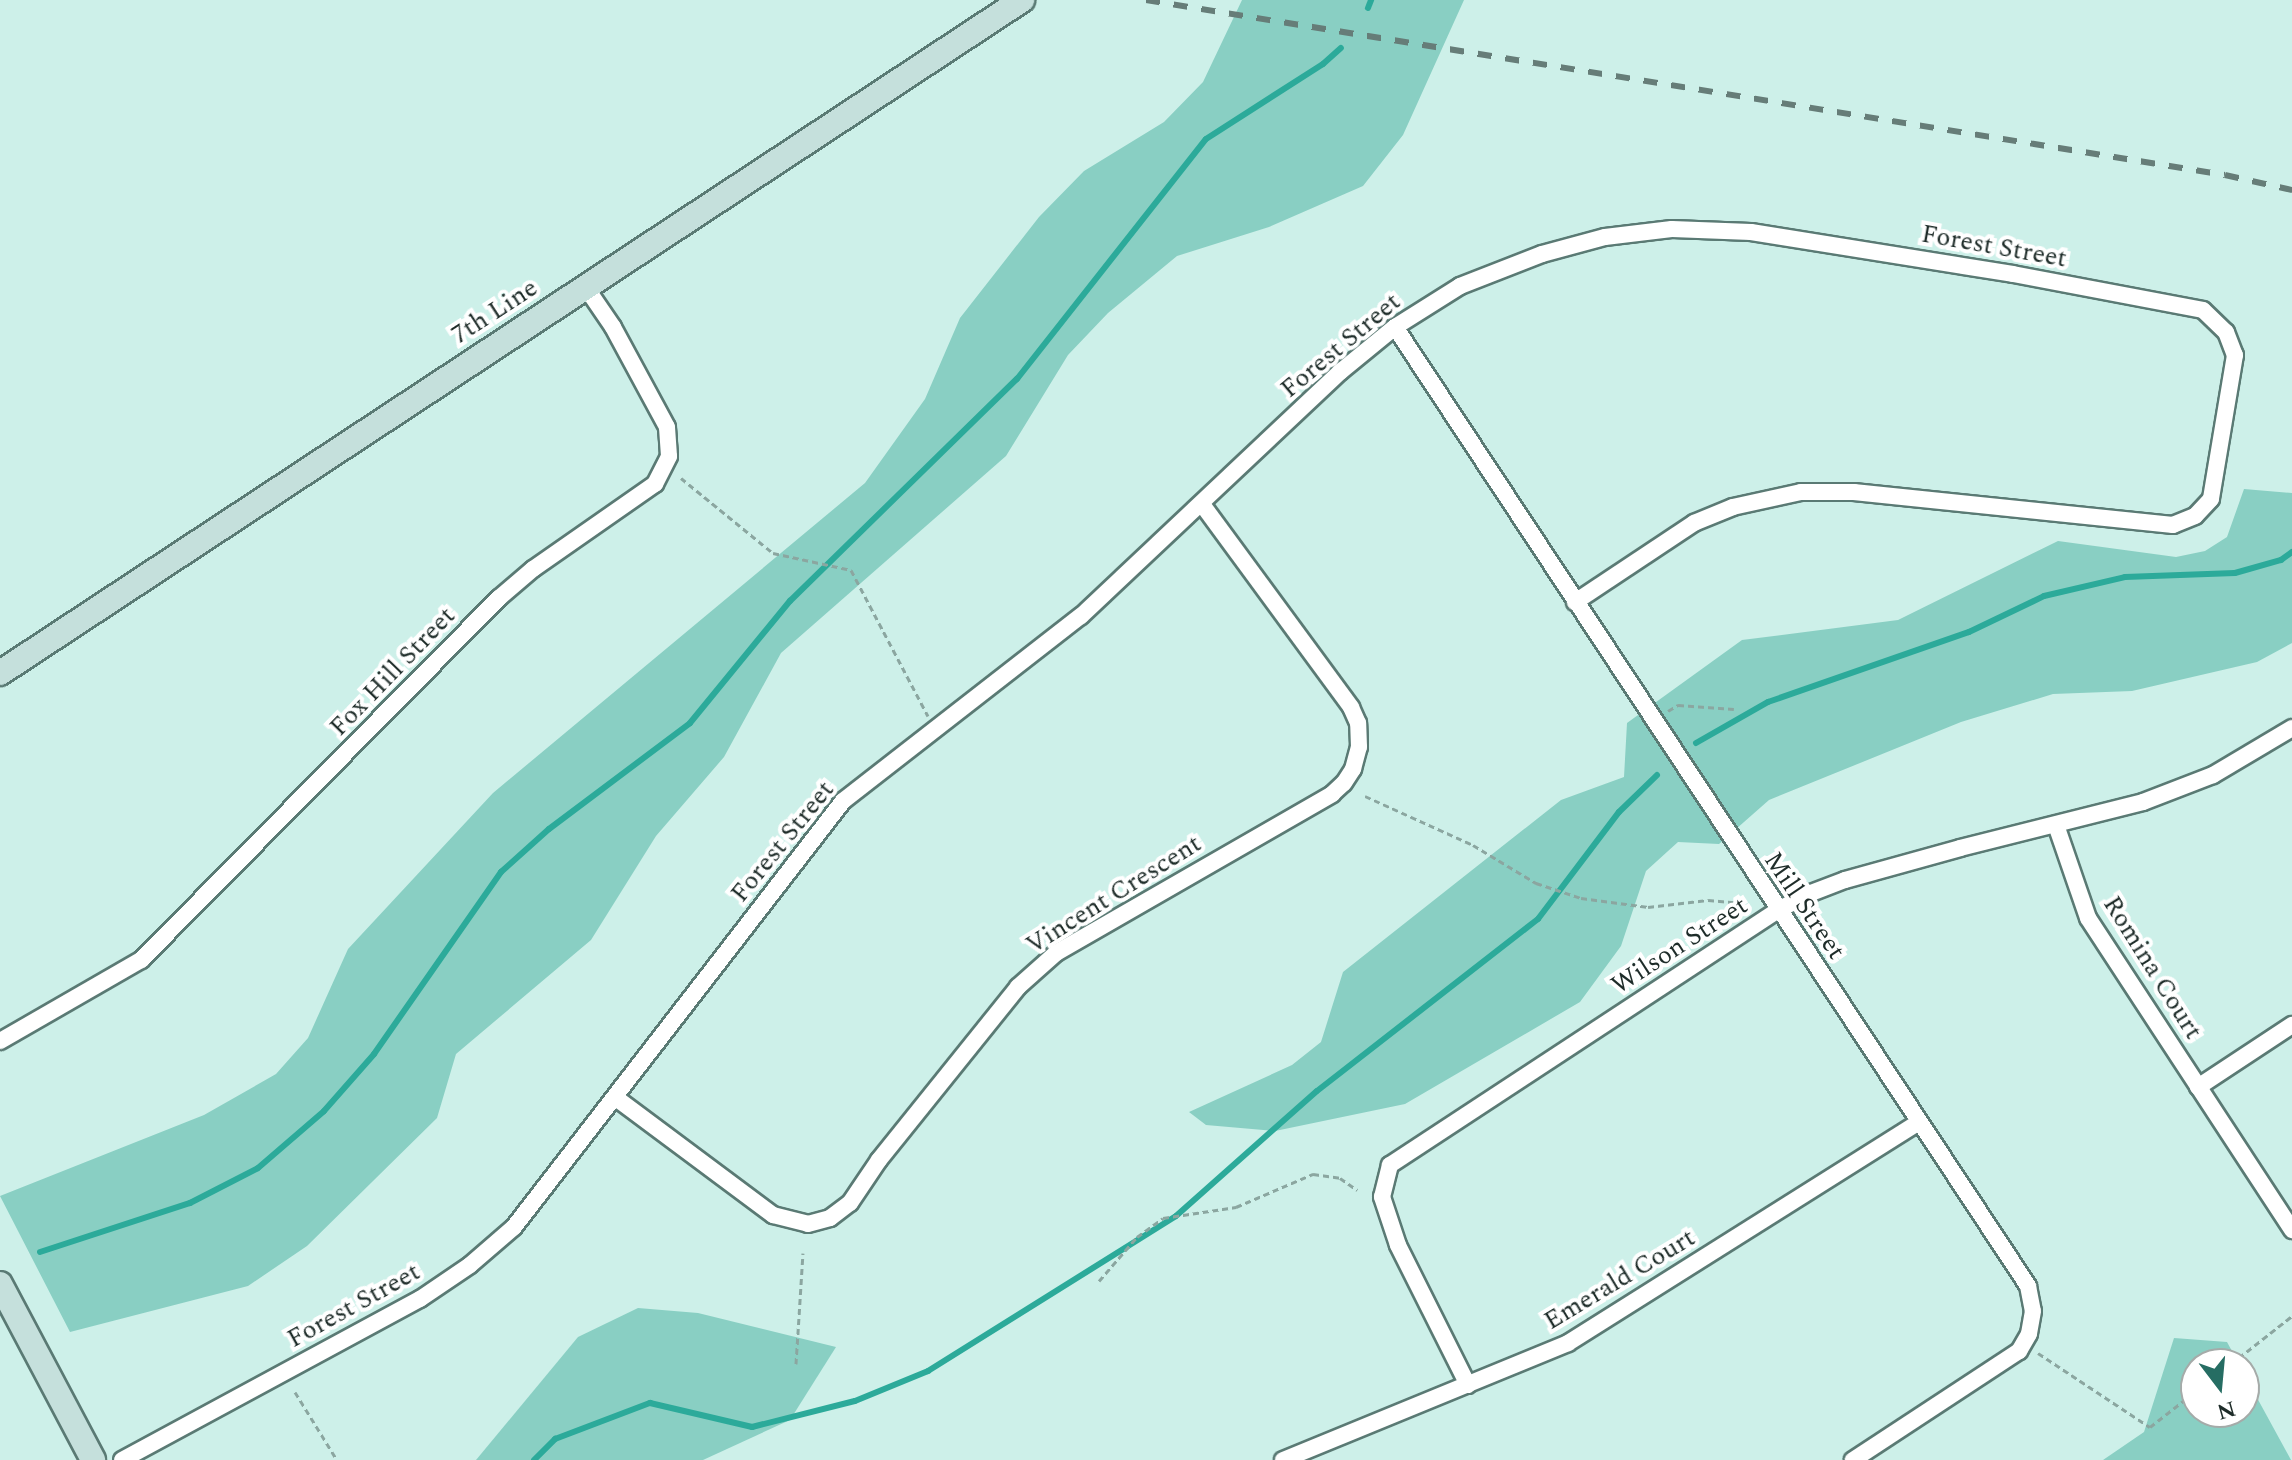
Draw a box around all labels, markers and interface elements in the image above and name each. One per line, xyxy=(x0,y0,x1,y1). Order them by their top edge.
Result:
street label: Forest Street xyxy=(1919,219,2069,275)
street label: 7th Line xyxy=(446,273,544,351)
street label: Forest Street xyxy=(1275,287,1407,405)
street label: Fox Hill Street xyxy=(324,601,462,743)
street label: Forest Street xyxy=(725,775,841,909)
street label: Vincent Crescent xyxy=(1021,829,1207,961)
street label: Mill Street xyxy=(1757,846,1851,966)
street label: Wilson Street xyxy=(1606,890,1754,1002)
street label: Romina Court xyxy=(2096,891,2208,1045)
street label: Emerald Court xyxy=(1539,1223,1701,1337)
street label: Forest Street xyxy=(282,1257,426,1355)
north arrow xyxy=(2180,1348,2260,1428)
text: N xyxy=(2213,1391,2239,1428)

